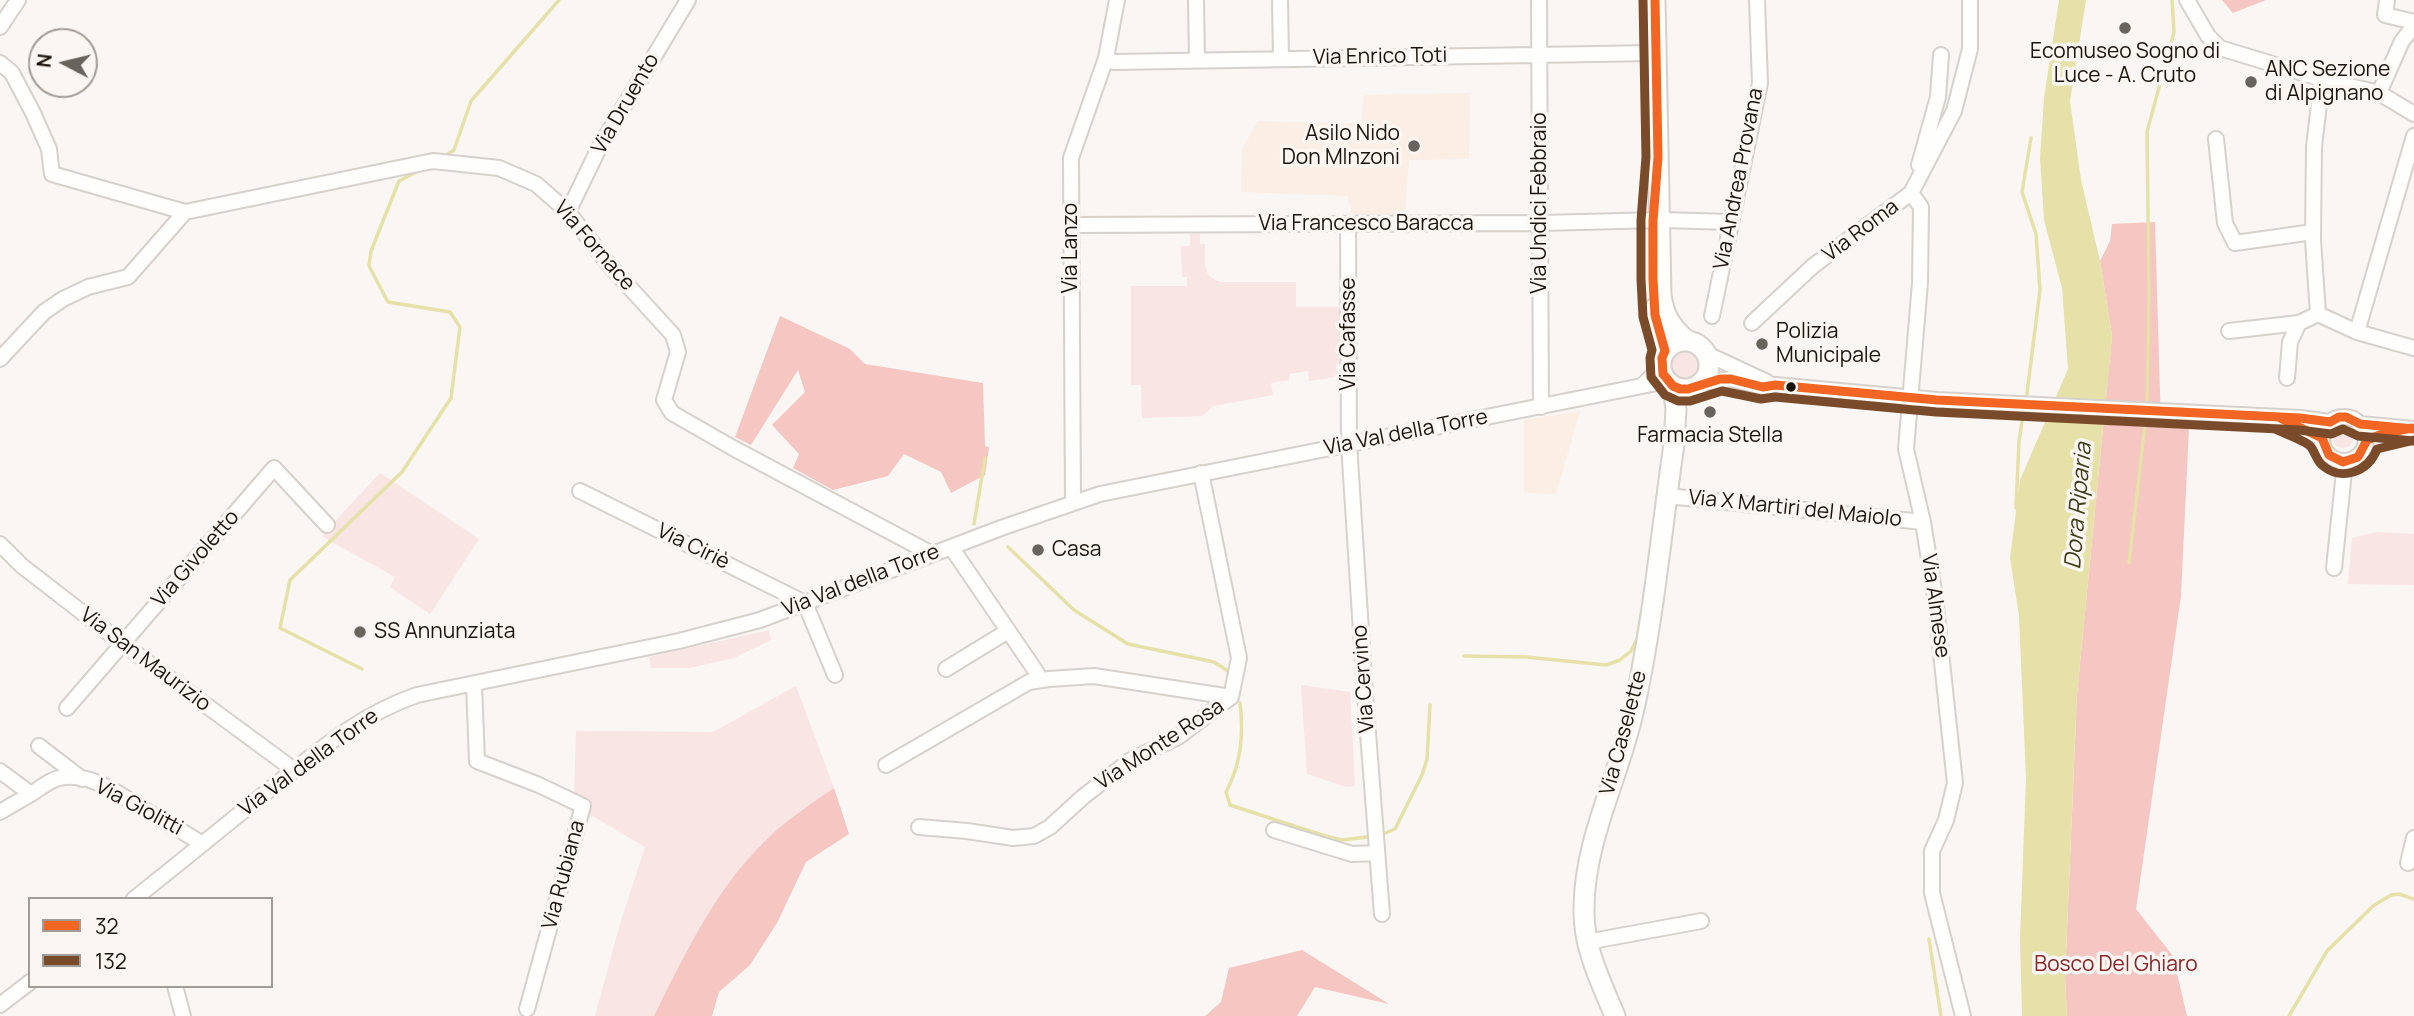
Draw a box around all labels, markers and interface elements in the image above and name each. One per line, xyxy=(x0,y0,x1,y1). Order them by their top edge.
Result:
marker: Ecomuseo Sogno di Luce - A. Cruto xyxy=(2117,20,2133,36)
north arrow xyxy=(28,28,98,98)
place label: Ecomuseo Sogno di Luce - A. Cruto xyxy=(2030,39,2220,89)
street label: Via Enrico Toti xyxy=(1313,43,1447,71)
street label: Via Druento xyxy=(587,49,665,159)
text: N xyxy=(30,52,58,69)
place label: ANC Sezione di Alpignano xyxy=(2265,57,2390,107)
marker: ANC Sezione di Alpignano xyxy=(2243,74,2259,90)
street label: Via Andrea Provana xyxy=(1709,86,1769,272)
street label: Via Undici Febbraio xyxy=(1527,112,1553,294)
place label: Asilo Nido Don MInzoni xyxy=(1282,121,1400,171)
marker: Asilo Nido Don MInzoni xyxy=(1406,138,1422,154)
street label: Via Roma xyxy=(1818,194,1904,268)
street label: Via Fornace xyxy=(548,196,640,296)
street label: Via Lanzo xyxy=(1058,203,1084,293)
street label: Via Francesco Baracca xyxy=(1258,211,1474,237)
street label: Via Cafasse xyxy=(1336,278,1362,390)
place label: Polizia Municipale xyxy=(1776,319,1881,369)
marker: Polizia Municipale xyxy=(1754,336,1770,352)
unlabelled marker xyxy=(1784,380,1798,394)
marker: Farmacia Stella xyxy=(1702,404,1718,420)
street label: Via Val della Torre xyxy=(1322,405,1490,461)
place label: Farmacia Stella xyxy=(1637,423,1783,449)
water label: Dora Riparia xyxy=(2060,442,2098,570)
street label: Via X Martiri del Maiolo xyxy=(1687,485,1903,533)
street label: Via Givoletto xyxy=(147,505,245,613)
street label: Via Ciriè xyxy=(653,519,733,575)
place label: Casa xyxy=(1052,537,1101,563)
street label: Via Val della Torre xyxy=(779,539,943,623)
marker: Casa xyxy=(1030,542,1046,558)
street label: Via Almese xyxy=(1915,552,1955,660)
street label: Via San Maurizio xyxy=(75,603,215,717)
place label: SS Annunziata xyxy=(374,619,515,645)
marker: SS Annunziata xyxy=(352,624,368,640)
street label: Via Cervino xyxy=(1348,624,1380,734)
street label: Via Caselette xyxy=(1595,668,1653,798)
street label: Via Monte Rosa xyxy=(1091,694,1229,796)
street label: Via Val della Torre xyxy=(234,704,384,822)
street label: Via Giolitti xyxy=(91,774,187,842)
street label: Via Rubiana xyxy=(537,818,591,932)
legend xyxy=(28,897,273,988)
text: 32 xyxy=(95,912,119,940)
text: 132 xyxy=(95,947,127,975)
park label: Bosco Del Ghiaro xyxy=(2034,952,2198,978)

